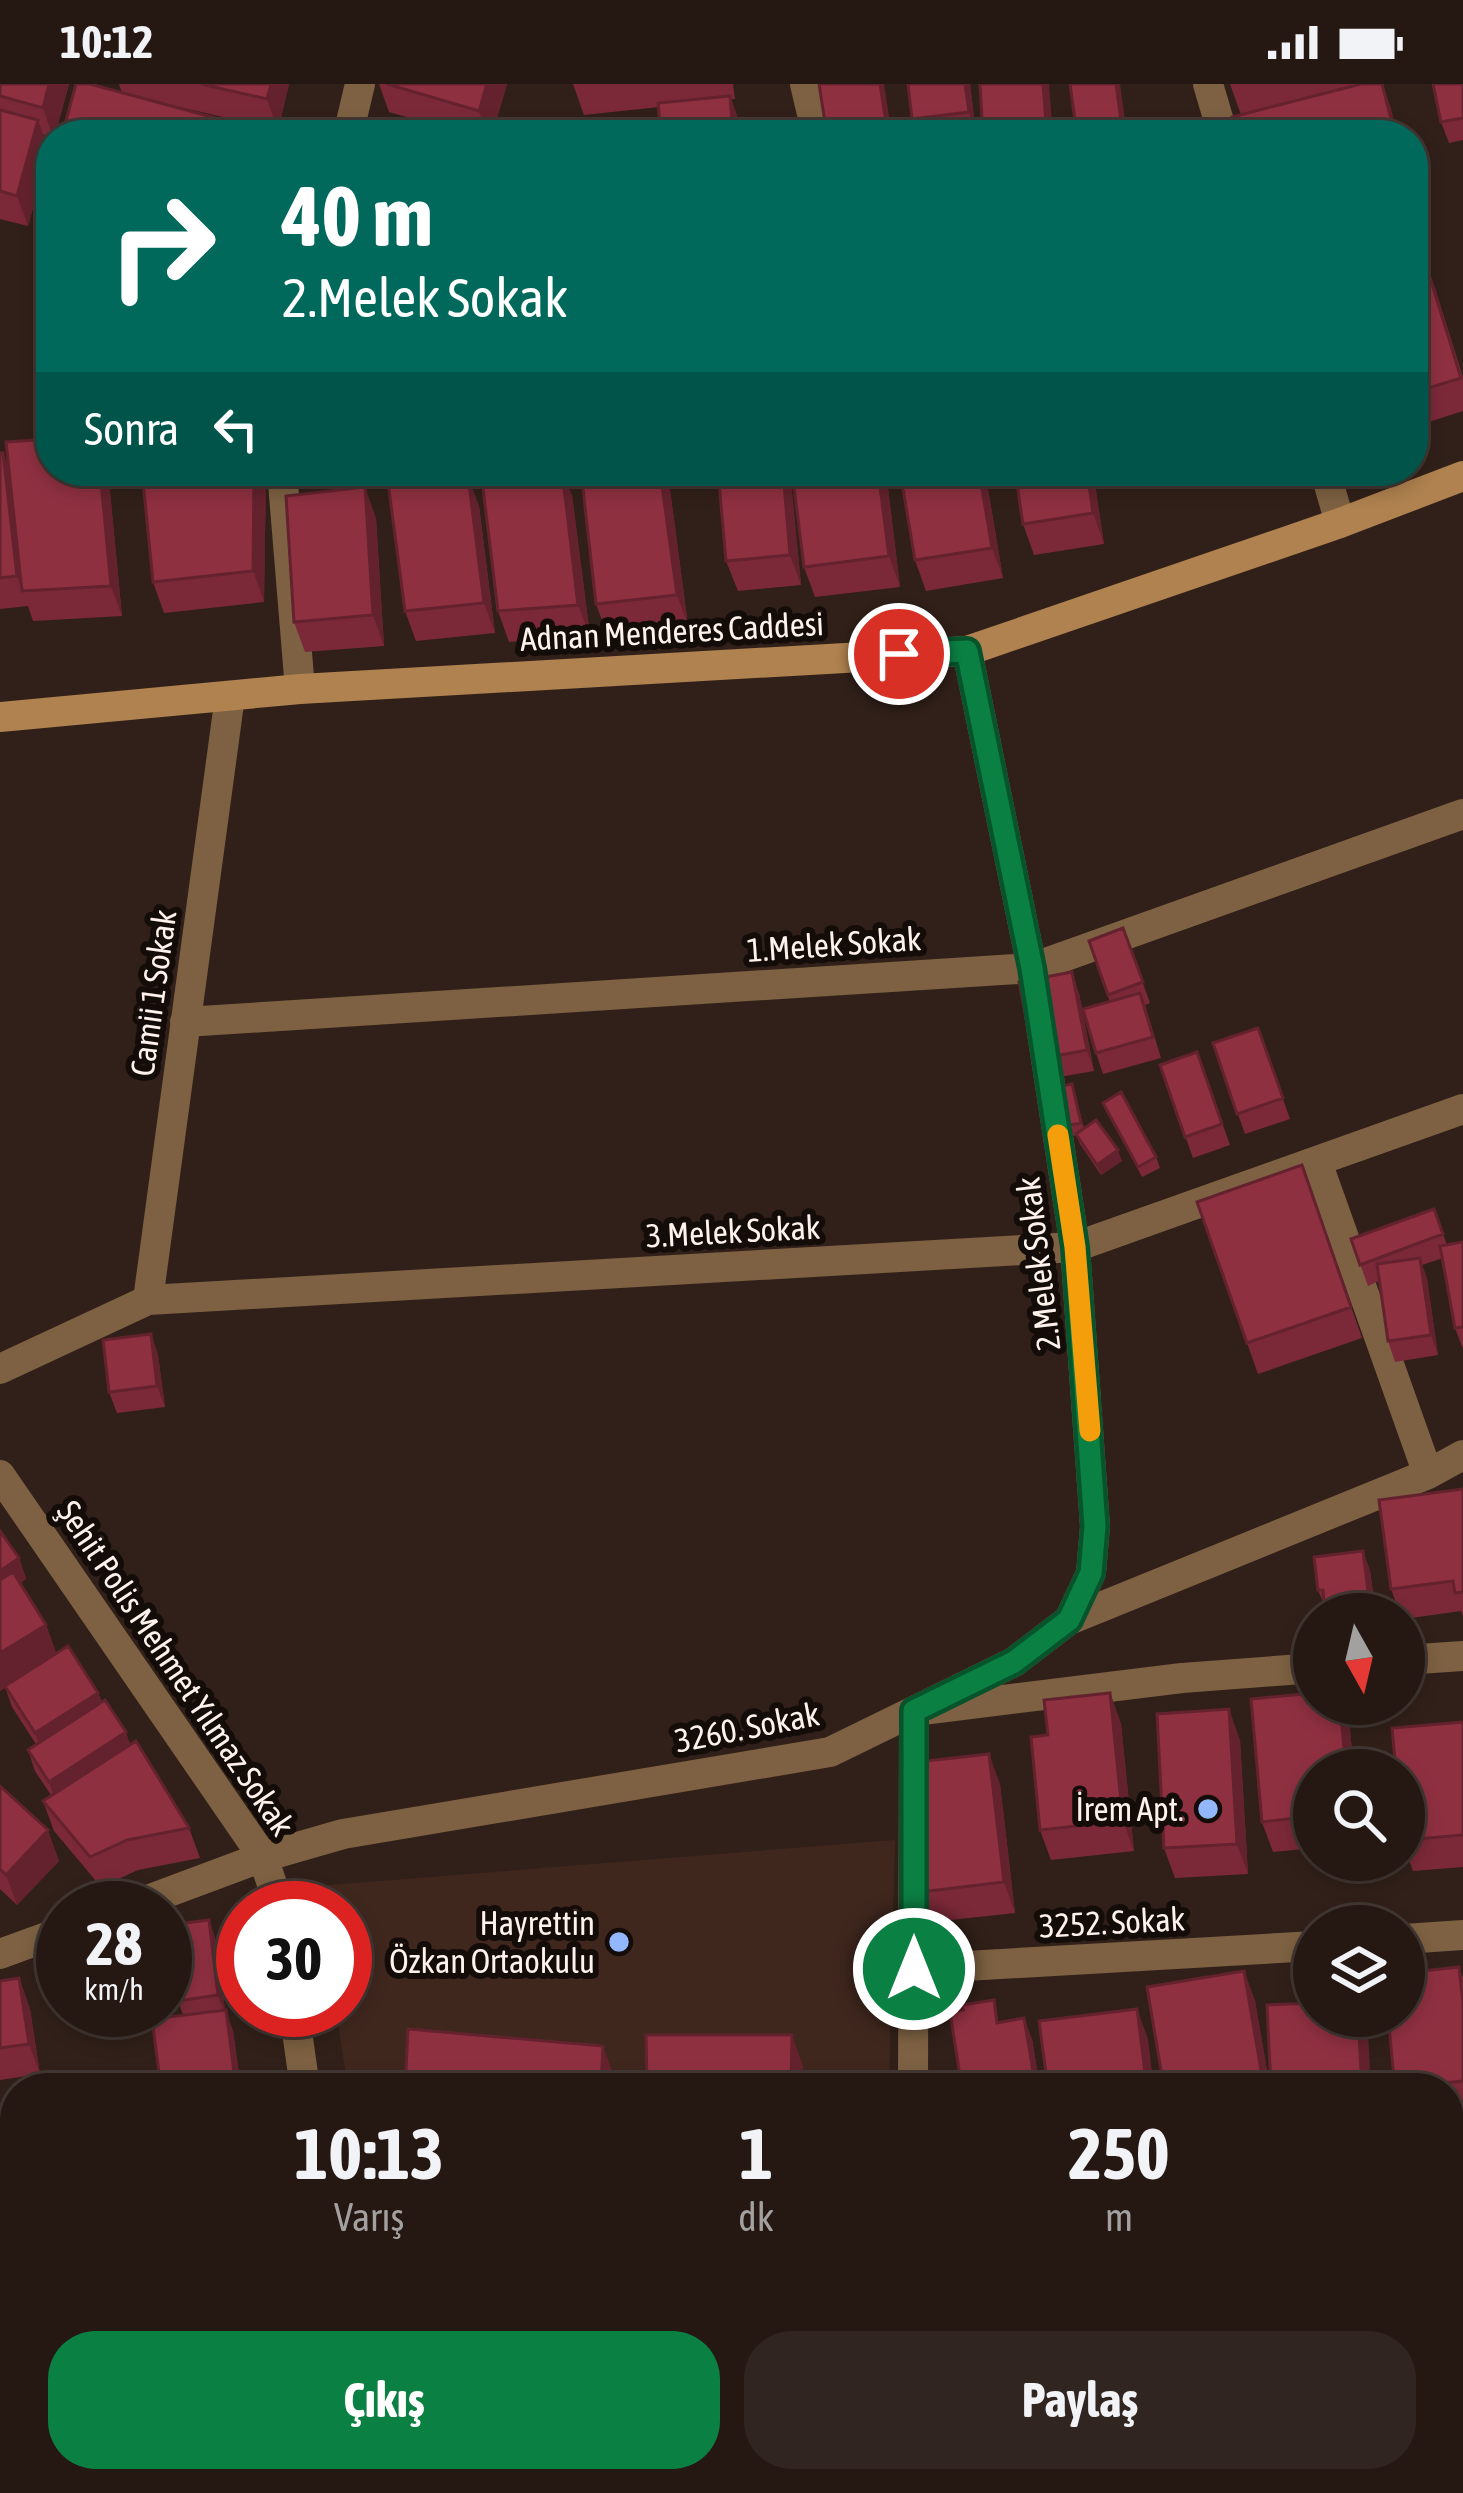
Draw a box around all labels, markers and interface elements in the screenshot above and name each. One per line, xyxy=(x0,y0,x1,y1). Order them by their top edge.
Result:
text: 10:12 xyxy=(60,16,154,68)
icon: right xyxy=(84,168,240,324)
text: 40 m xyxy=(282,168,433,264)
text: 2.Melek Sokak xyxy=(282,267,568,328)
icon: left xyxy=(203,396,269,462)
text: Sonra xyxy=(84,403,179,455)
pin xyxy=(848,603,950,705)
street label: Adnan Menderes Caddesi xyxy=(519,604,825,658)
icon: arrive xyxy=(866,621,932,687)
street label: Camii 1 Sokak xyxy=(123,907,183,1079)
street label: 1.Melek Sokak xyxy=(746,919,922,969)
street label: 2.Melek Sokak xyxy=(1008,1175,1068,1353)
street label: 3.Melek Sokak xyxy=(645,1207,821,1255)
street label: Şehit Polis Mehmet Yılmaz Sokak xyxy=(50,1493,302,1843)
north arrow xyxy=(1293,1593,1425,1725)
map controls xyxy=(1293,1593,1425,2037)
street label: 3260. Sokak xyxy=(672,1694,822,1760)
button: search xyxy=(1293,1749,1425,1881)
place label: İrem Apt. xyxy=(1075,1790,1184,1828)
marker: İrem Apt. xyxy=(1195,1796,1221,1822)
speed limit sign: 30 xyxy=(216,1881,372,2037)
street label: 3252. Sokak xyxy=(1038,1899,1186,1945)
place label: Hayrettin Özkan Ortaokulu xyxy=(389,1904,595,1980)
button: layers xyxy=(1293,1905,1425,2037)
position arrow xyxy=(851,1906,977,2032)
text: 28 xyxy=(86,1909,142,1978)
marker: Hayrettin Özkan Ortaokulu xyxy=(606,1929,632,1955)
text: km/h xyxy=(84,1972,144,2006)
text: 10:13 xyxy=(294,2112,444,2194)
text: 1 xyxy=(739,2112,773,2194)
text: 250 xyxy=(1068,2112,1170,2194)
text: Varış xyxy=(334,2195,404,2239)
text: dk xyxy=(738,2195,774,2239)
text: m xyxy=(1105,2195,1133,2239)
button: Çıkış xyxy=(48,2331,720,2469)
button: Paylaş xyxy=(744,2331,1416,2469)

